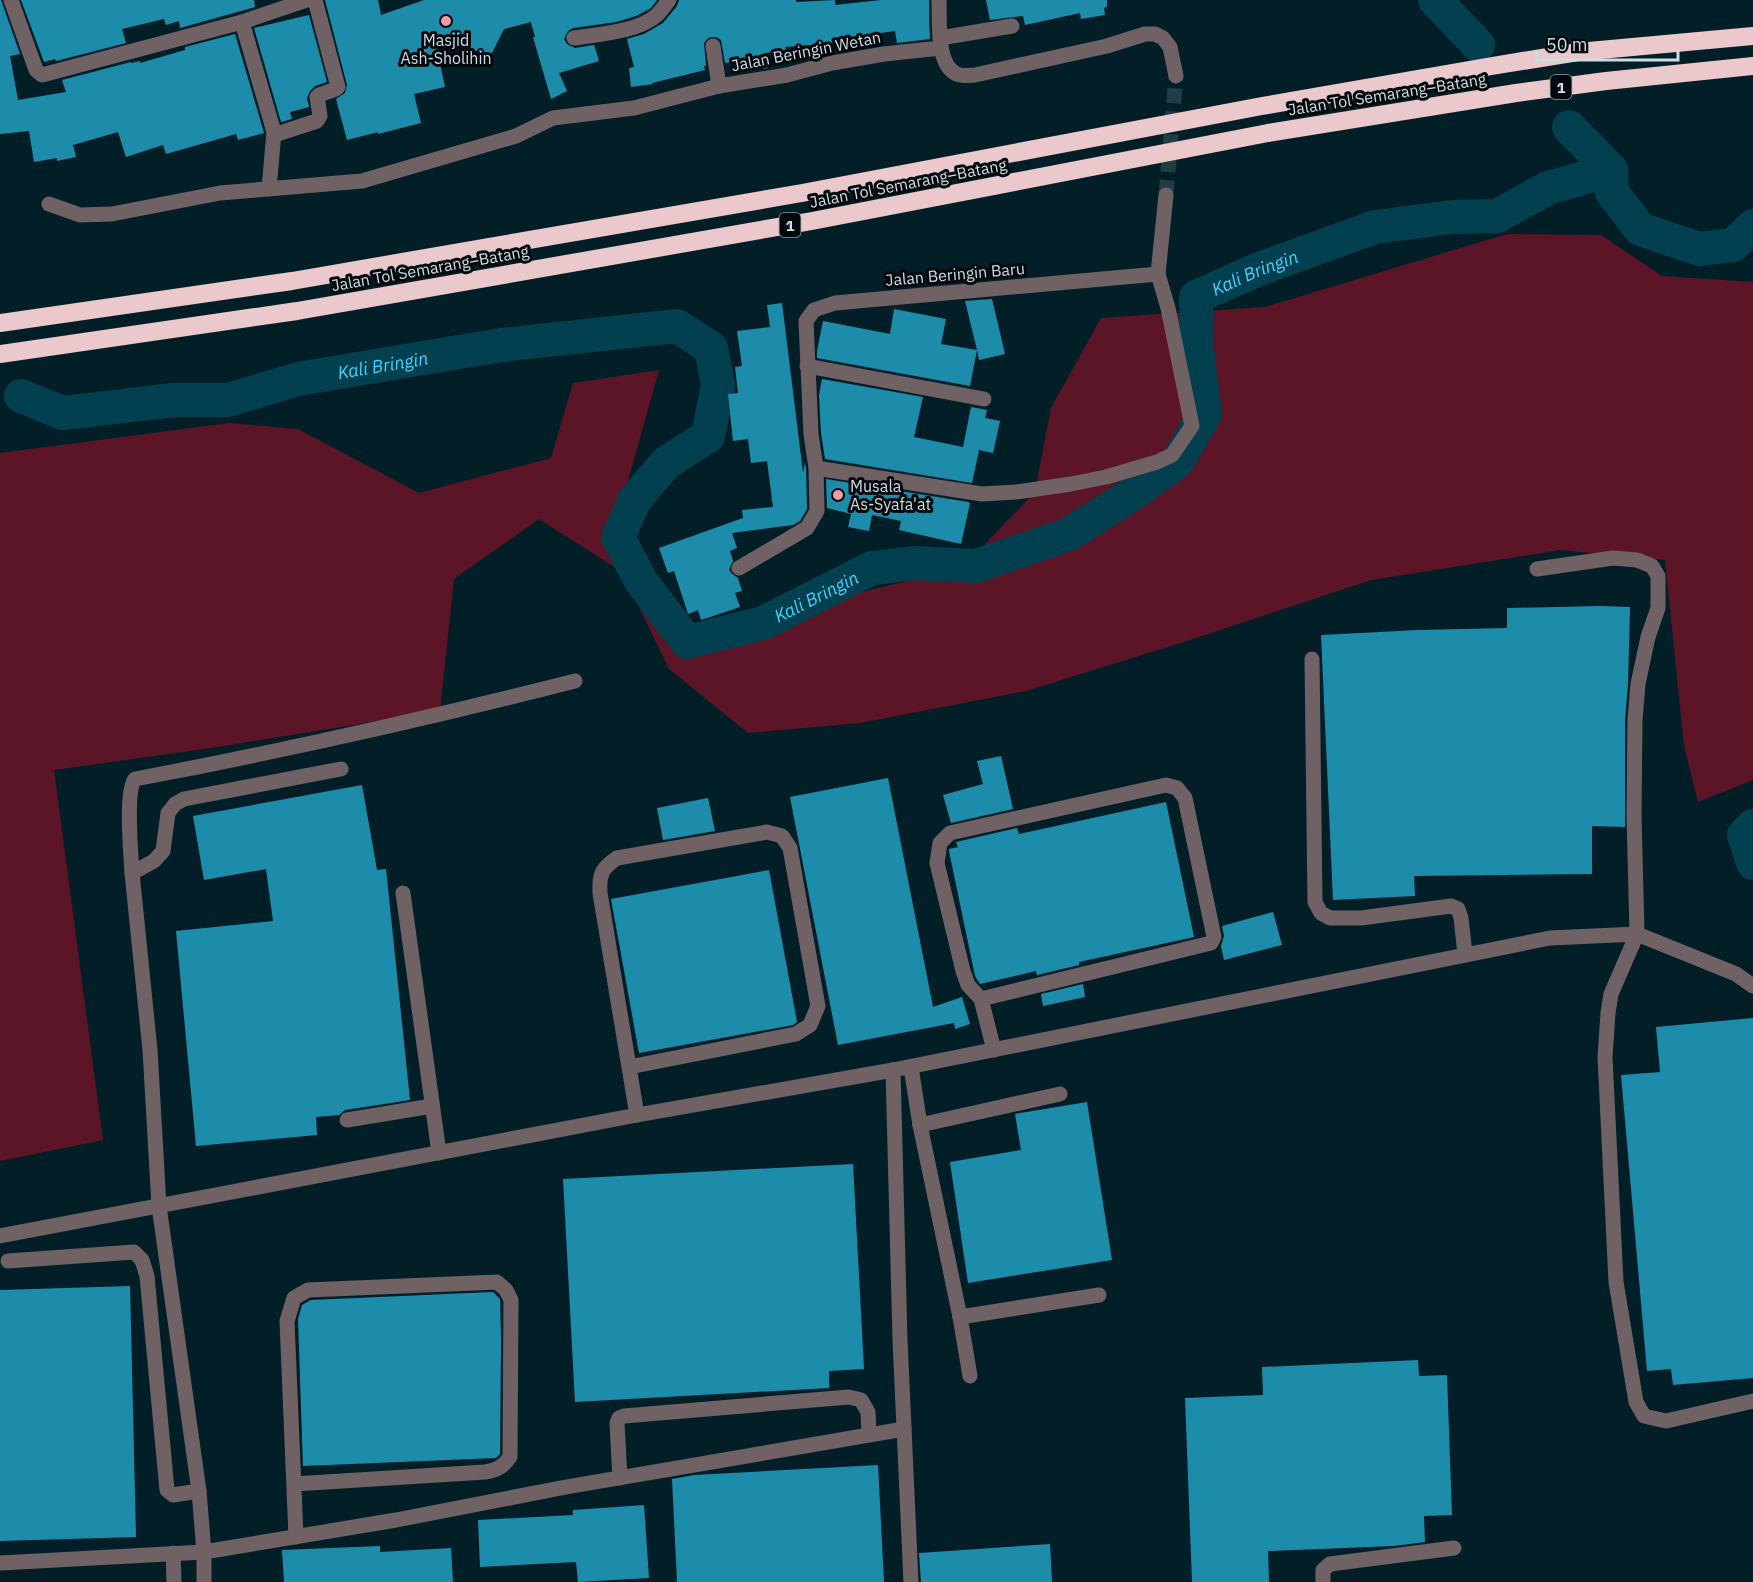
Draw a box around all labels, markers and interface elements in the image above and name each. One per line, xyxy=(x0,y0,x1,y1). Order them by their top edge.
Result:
marker: Masjid Ash-Sholihin xyxy=(439,14,453,28)
scale bar xyxy=(1537,24,1678,62)
street label: Jalan Beringin Wetan xyxy=(729,27,883,75)
place label: Masjid Ash-Sholihin xyxy=(400,30,492,68)
text: 50 m xyxy=(1546,33,1588,56)
street label: Jalan Tol Semarang–Batang xyxy=(1287,68,1488,120)
road number: 1 xyxy=(1550,75,1572,99)
street label: Jalan Tol Semarang–Batang xyxy=(808,154,1009,212)
road number: 1 xyxy=(780,213,800,237)
street label: Jalan Tol Semarang–Batang xyxy=(330,241,531,295)
water label: Kali Bringin xyxy=(1208,244,1301,300)
street label: Jalan Beringin Baru xyxy=(884,258,1026,290)
water label: Kali Bringin xyxy=(336,346,430,384)
place label: Musala As-Syafa'at xyxy=(850,476,931,514)
marker: Musala As-Syafa'at xyxy=(831,488,845,502)
water label: Kali Bringin xyxy=(770,565,862,627)

